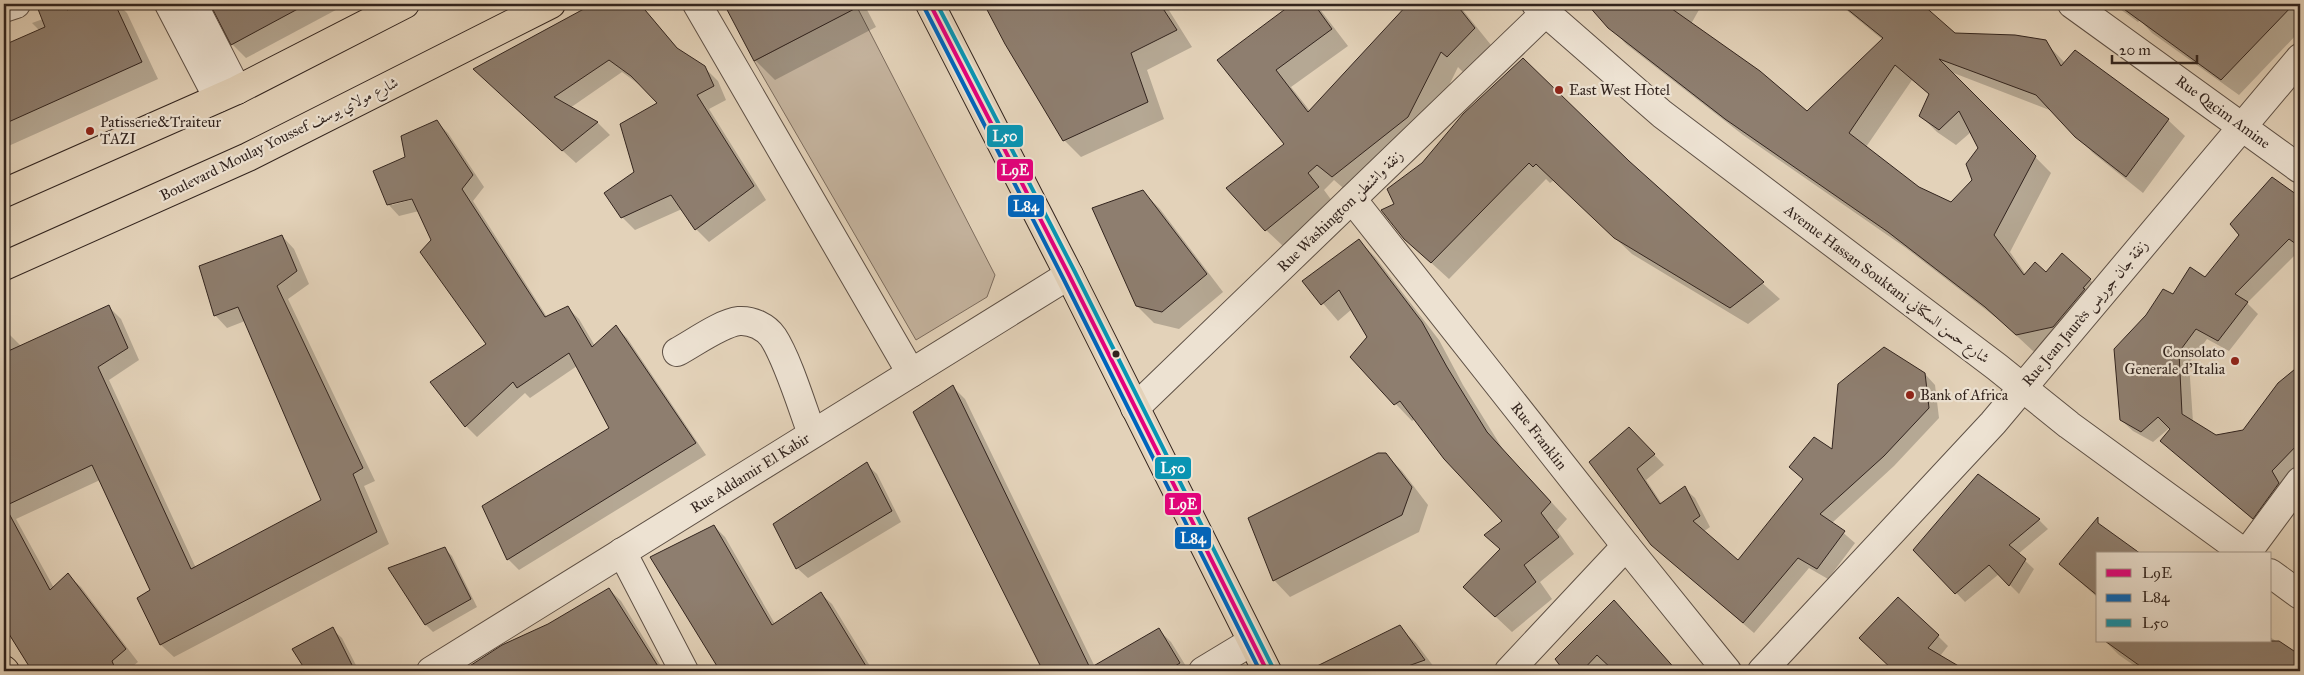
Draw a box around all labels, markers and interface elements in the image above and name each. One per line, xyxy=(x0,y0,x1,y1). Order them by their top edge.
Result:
scale bar xyxy=(2112,32,2196,64)
text: 20 m xyxy=(2119,41,2151,59)
street label: Rue Qacim Amine xyxy=(2172,72,2274,152)
street label: Boulevard Moulay Youssef شارع مولاي يوسف xyxy=(157,73,403,208)
place label: East West Hotel xyxy=(1569,81,1671,99)
marker: East West Hotel xyxy=(1553,84,1565,96)
place label: Patisserie&Traiteur TAZI xyxy=(100,113,221,148)
line badge: L50 xyxy=(986,124,1024,148)
marker: Patisserie&Traiteur TAZI xyxy=(84,125,96,137)
text: L50 xyxy=(993,128,1018,145)
street label: Rue Washington زنقة واشنطن xyxy=(1274,146,1407,276)
line badge: L9E xyxy=(996,158,1034,182)
text: L9E xyxy=(1001,162,1029,180)
line badge: L84 xyxy=(1007,194,1045,218)
text: L84 xyxy=(1013,198,1040,216)
street label: Avenue Hassan Souktani شارع حسن السكتاني xyxy=(1778,200,1993,370)
street label: Rue Jean Jaurès زنقة جان جوريس xyxy=(2018,236,2152,391)
place label: Consolato Generale d'Italia xyxy=(2124,343,2226,378)
unlabelled marker xyxy=(1111,349,1121,359)
marker: Consolato Generale d'Italia xyxy=(2229,355,2241,367)
place label: Bank of Africa xyxy=(1920,386,2009,404)
marker: Bank of Africa xyxy=(1904,389,1916,401)
street label: Rue Franklin xyxy=(1507,399,1571,473)
street label: Rue Addamir El Kabir xyxy=(687,429,813,517)
line badge: L50 xyxy=(1154,456,1192,480)
text: L50 xyxy=(1161,460,1186,477)
line badge: L9E xyxy=(1164,492,1202,516)
text: L9E xyxy=(1169,496,1197,514)
line badge: L84 xyxy=(1174,526,1212,550)
text: L84 xyxy=(1180,530,1207,548)
legend xyxy=(2096,552,2272,642)
text: L9E xyxy=(2142,564,2172,582)
text: L84 xyxy=(2142,588,2170,606)
text: L50 xyxy=(2142,614,2169,632)

